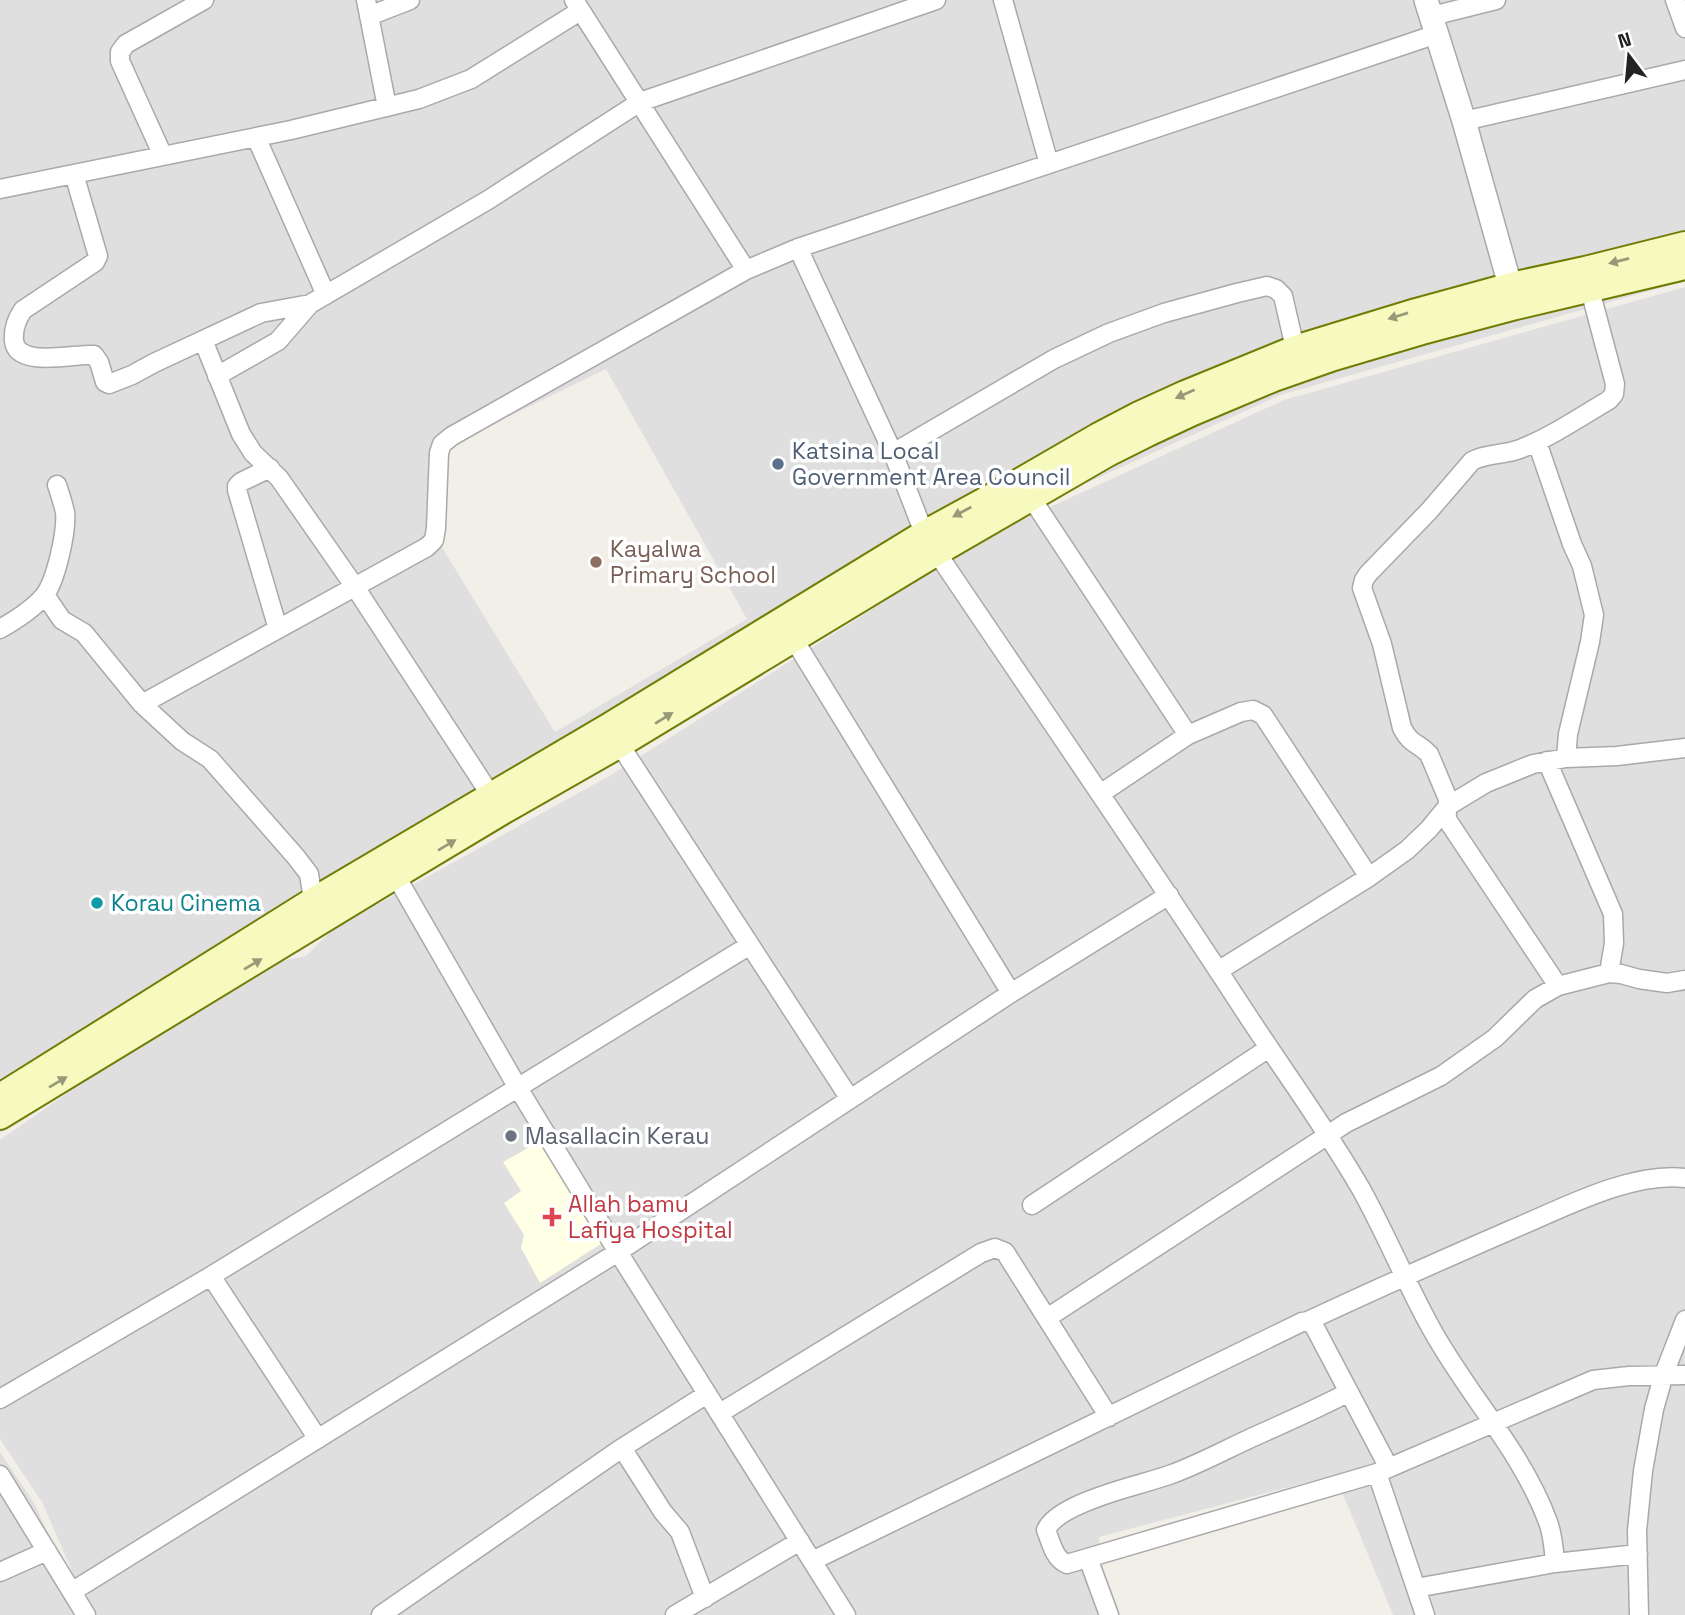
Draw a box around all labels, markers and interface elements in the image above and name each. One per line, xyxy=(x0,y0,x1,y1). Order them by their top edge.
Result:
north arrow xyxy=(1594,21,1664,91)
text: N xyxy=(1615,26,1634,54)
one-way arrow xyxy=(1608,256,1630,267)
one-way arrow xyxy=(1388,312,1409,322)
one-way arrow xyxy=(1174,388,1195,399)
place label: Katsina Local Government Area Council xyxy=(792,436,1070,492)
marker: Katsina Local Government Area Council xyxy=(770,456,786,472)
one-way arrow xyxy=(952,506,972,518)
place label: Kayalwa Primary School xyxy=(610,534,776,590)
marker: Kayalwa Primary School xyxy=(588,554,604,570)
one-way arrow xyxy=(655,711,674,724)
one-way arrow xyxy=(438,839,457,852)
place label: Korau Cinema xyxy=(111,888,261,918)
marker: Korau Cinema xyxy=(89,895,105,911)
one-way arrow xyxy=(243,958,263,971)
one-way arrow xyxy=(49,1075,68,1088)
place label: Masallacin Kerau xyxy=(525,1121,709,1151)
marker: Masallacin Kerau xyxy=(503,1128,519,1144)
place label: Allah bamu Lafiya Hospital xyxy=(568,1189,733,1245)
marker: Allah bamu Lafiya Hospital xyxy=(542,1207,562,1227)

